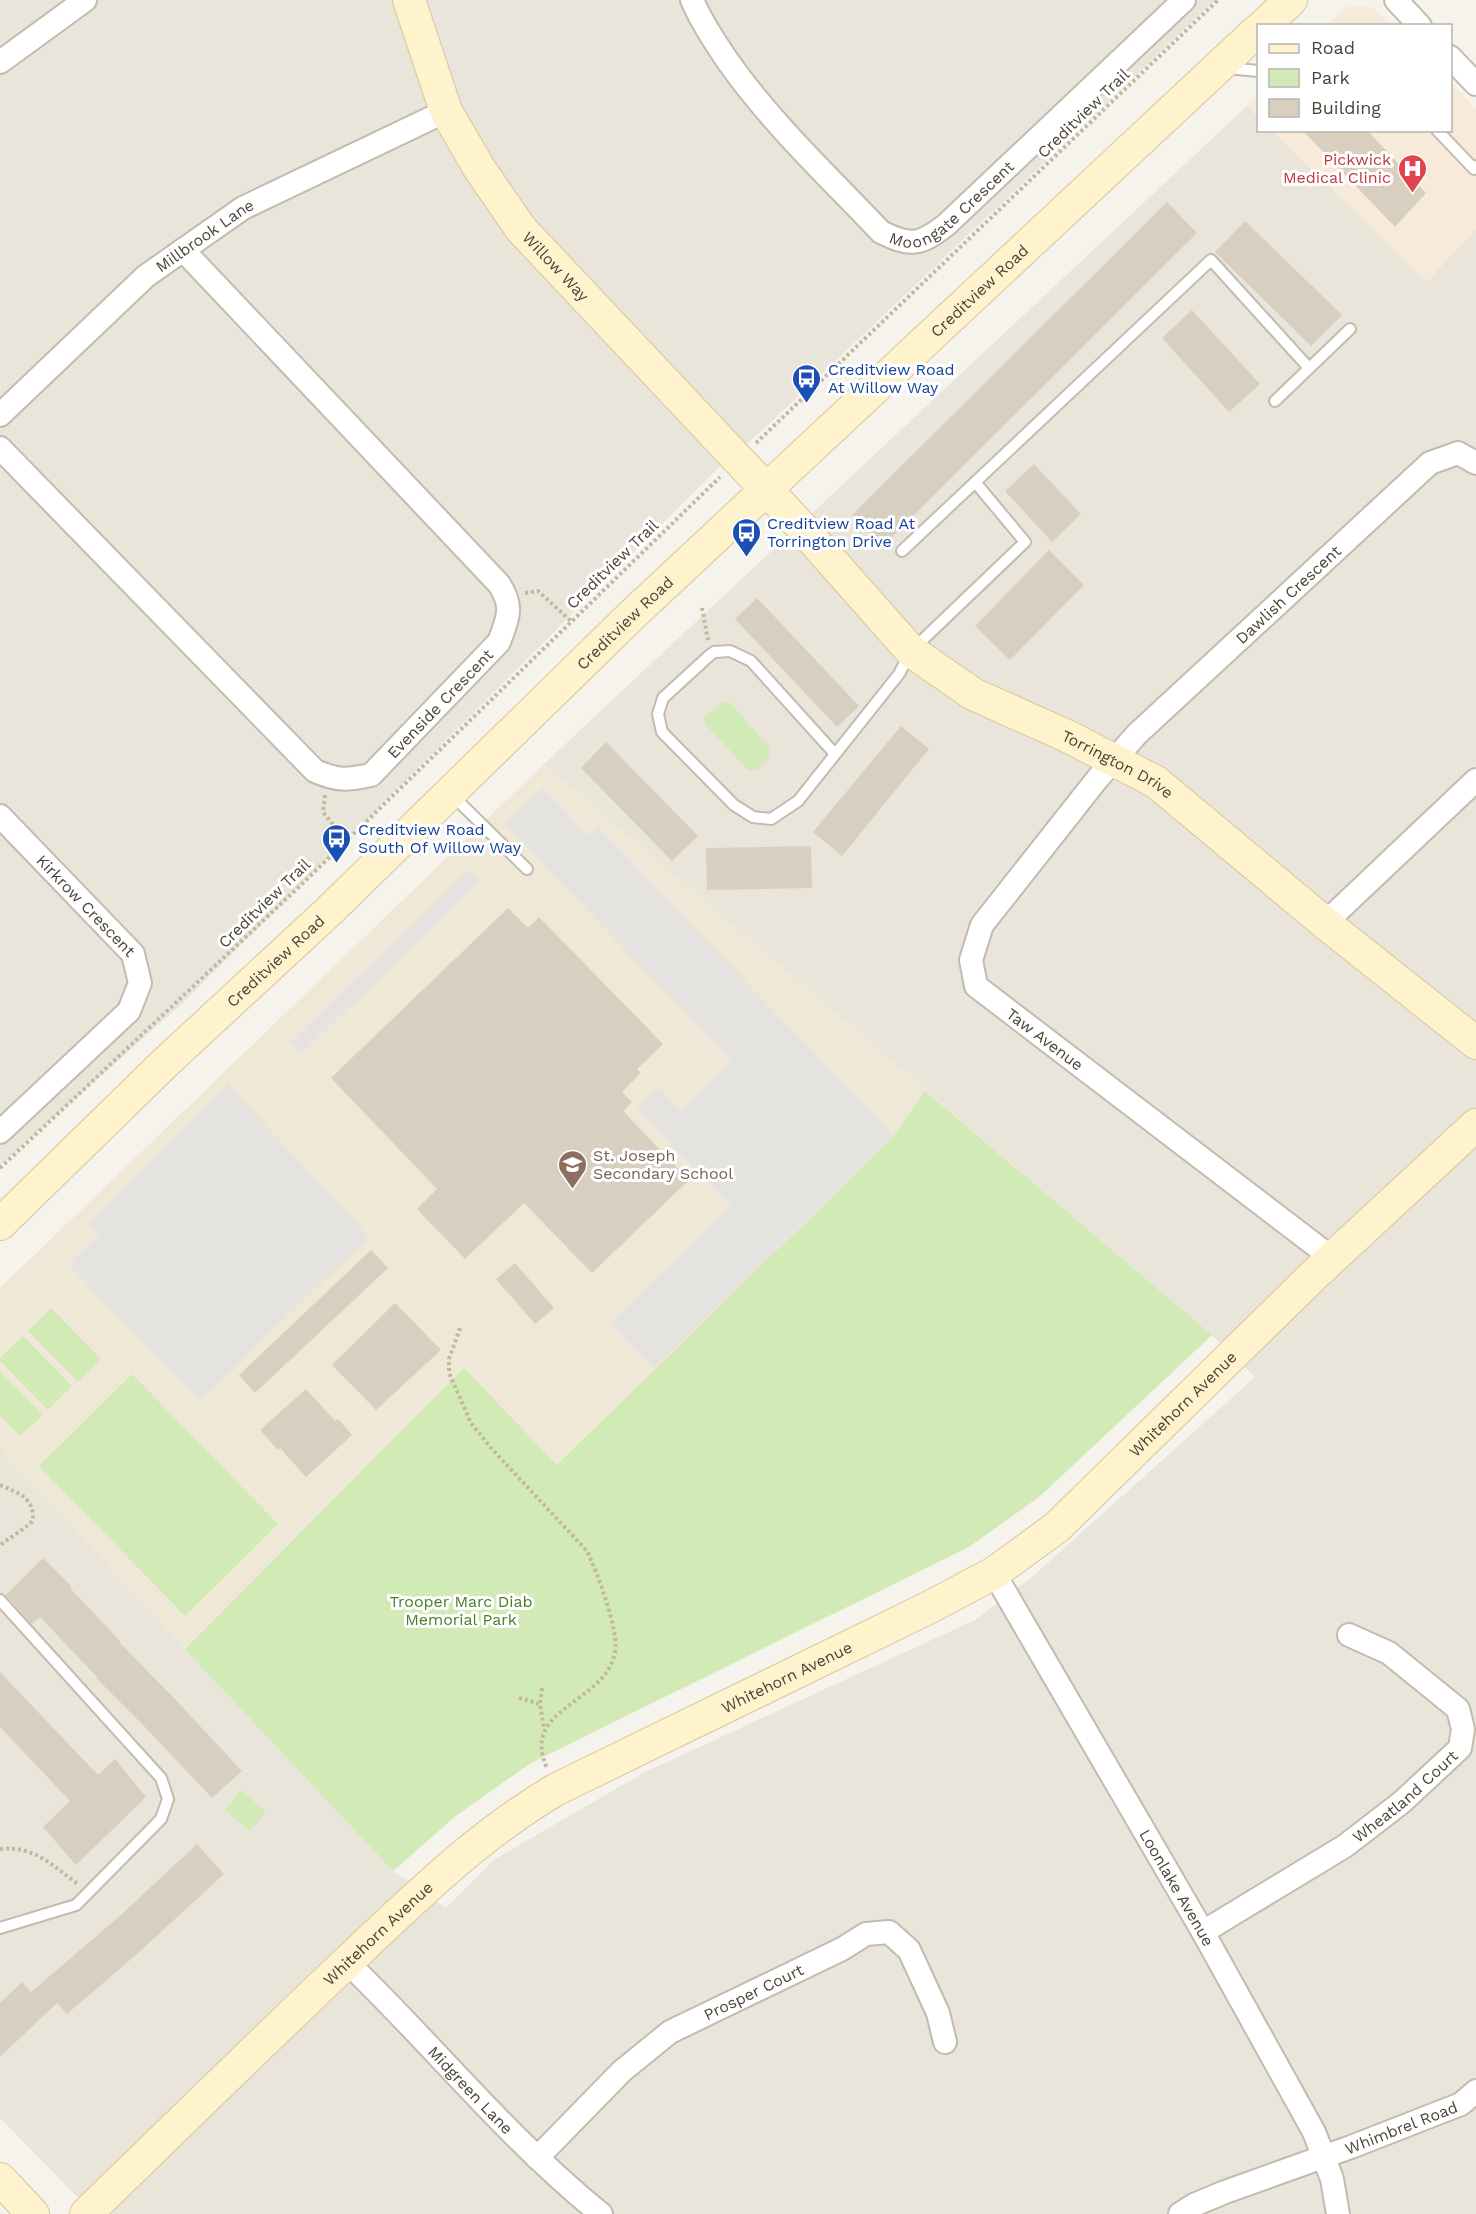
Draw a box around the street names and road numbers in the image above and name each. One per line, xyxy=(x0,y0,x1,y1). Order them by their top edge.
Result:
street label: Creditview Trail xyxy=(1034,65,1133,162)
street label: Moongate Crescent xyxy=(887,157,1018,252)
street label: Millbrook Lane xyxy=(152,195,257,276)
street label: Willow Way xyxy=(518,228,593,306)
street label: Creditview Road xyxy=(927,241,1032,341)
street label: Creditview Trail xyxy=(563,516,662,613)
street label: Dawlish Crescent xyxy=(1232,541,1345,648)
street label: Creditview Road xyxy=(573,572,677,674)
street label: Evenside Crescent xyxy=(383,645,497,762)
street label: Torrington Drive xyxy=(1059,726,1177,803)
street label: Kirkrow Crescent xyxy=(32,851,139,961)
street label: Creditview Trail xyxy=(215,855,314,952)
street label: Creditview Road xyxy=(223,911,329,1011)
street label: Taw Avenue xyxy=(1002,1004,1087,1074)
street label: Whitehorn Avenue xyxy=(1125,1347,1241,1461)
street label: Whitehorn Avenue xyxy=(718,1638,855,1717)
street label: Wheatland Court xyxy=(1349,1746,1462,1847)
street label: Loonlake Avenue xyxy=(1135,1826,1218,1950)
street label: Whitehorn Avenue xyxy=(320,1878,437,1989)
street label: Prosper Court xyxy=(701,1960,807,2024)
street label: Midgreen Lane xyxy=(424,2042,517,2138)
street label: Whimbrel Road xyxy=(1342,2097,1460,2158)

